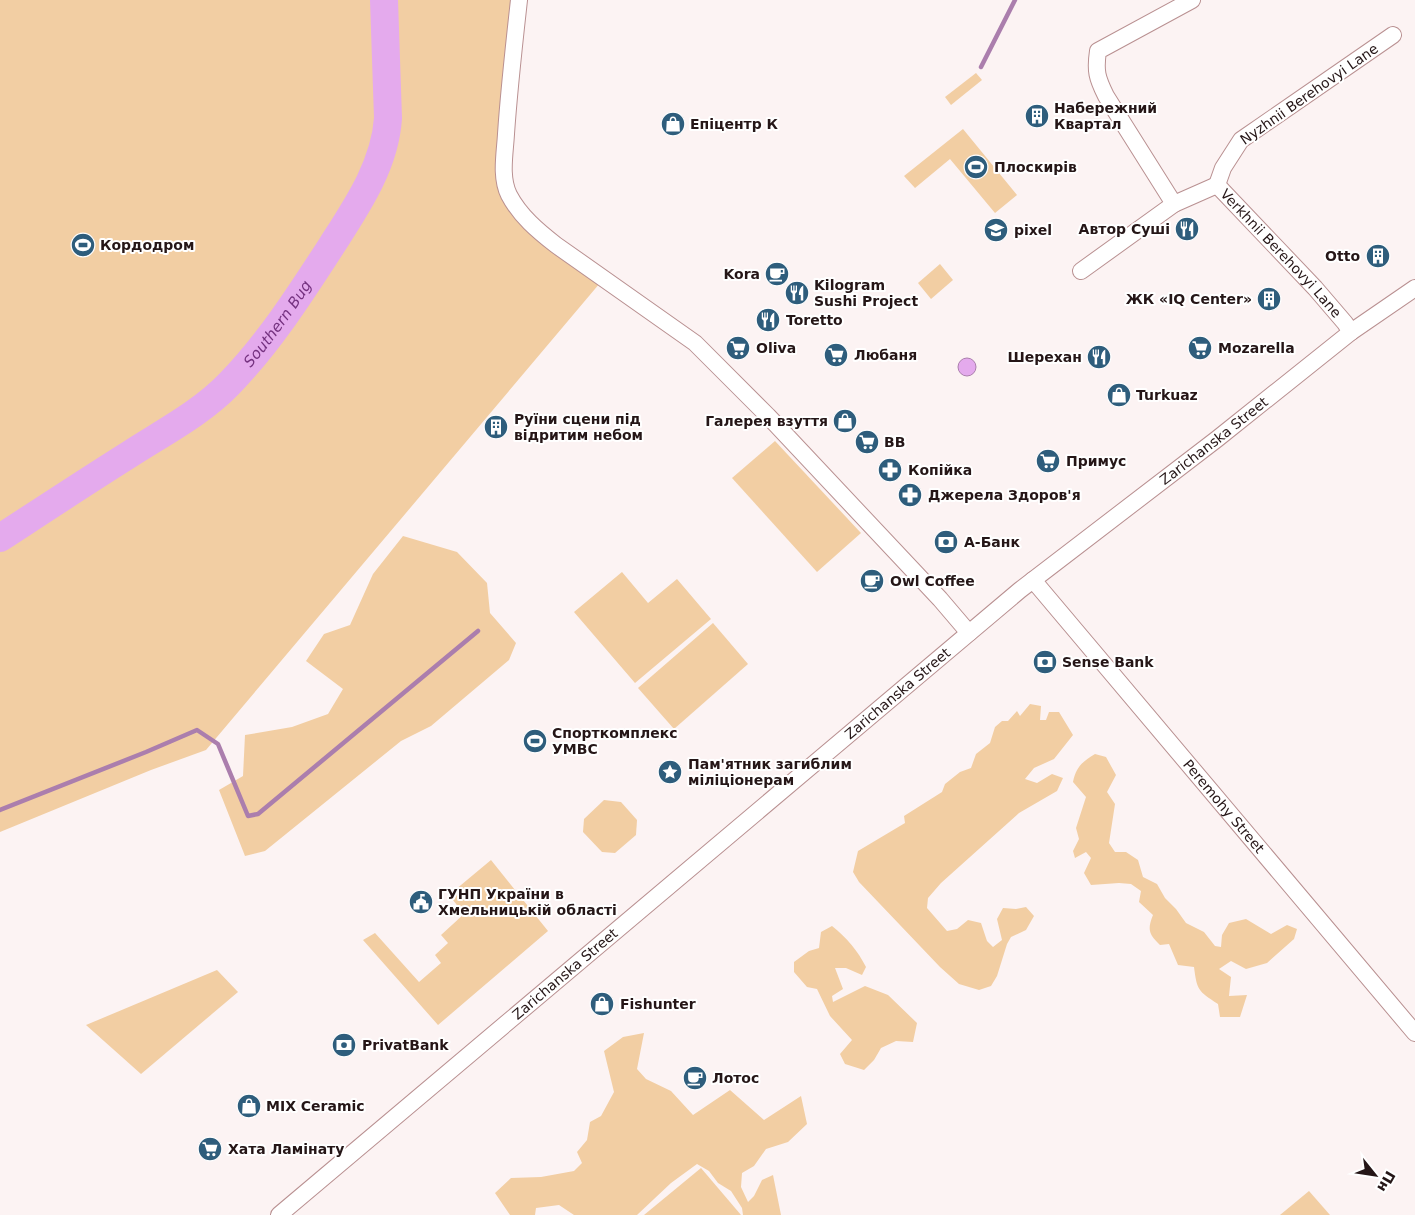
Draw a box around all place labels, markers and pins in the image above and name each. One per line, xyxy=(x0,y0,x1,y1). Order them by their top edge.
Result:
place label: Набережний Квартал xyxy=(1054,100,1157,132)
building icon: Набережний Квартал xyxy=(1024,103,1050,129)
shop icon: Епіцентр К xyxy=(660,111,686,137)
place label: Епіцентр К xyxy=(690,116,779,132)
sports icon: Плоскирів xyxy=(963,154,989,180)
place label: Плоскирів xyxy=(994,159,1077,175)
restaurant icon: Автор Суші xyxy=(1174,216,1200,242)
school or university icon: pixel xyxy=(983,217,1009,243)
place label: Автор Суші xyxy=(1079,221,1170,237)
place label: pixel xyxy=(1014,222,1052,238)
sports icon: Кордодром xyxy=(70,232,96,258)
place label: Кордодром xyxy=(100,237,194,253)
building icon: Otto xyxy=(1365,243,1391,269)
place label: Otto xyxy=(1325,248,1360,264)
cafe icon: Kora xyxy=(764,261,790,287)
place label: Kora xyxy=(723,266,760,282)
place label: Kilogram Sushi Project xyxy=(814,277,918,309)
restaurant icon: Kilogram Sushi Project xyxy=(784,280,810,306)
building icon: ЖК «IQ Center» xyxy=(1256,286,1282,312)
place label: ЖК «IQ Center» xyxy=(1126,291,1252,307)
restaurant icon: Toretto xyxy=(755,307,781,333)
place label: Toretto xyxy=(786,312,843,328)
supermarket icon: Oliva xyxy=(725,335,751,361)
supermarket icon: Mozarella xyxy=(1187,335,1213,361)
place label: Oliva xyxy=(756,340,796,356)
place label: Mozarella xyxy=(1218,340,1295,356)
supermarket icon: Любаня xyxy=(823,342,849,368)
restaurant icon: Шерехан xyxy=(1086,344,1112,370)
place label: Любаня xyxy=(854,347,917,363)
place label: Шерехан xyxy=(1008,349,1082,365)
shop icon: Turkuaz xyxy=(1106,382,1132,408)
place label: Turkuaz xyxy=(1136,387,1198,403)
shop icon: Галерея взуття xyxy=(832,408,858,434)
place label: Руїни сцени під відритим небом xyxy=(514,411,643,443)
place label: Галерея взуття xyxy=(705,413,828,429)
building icon: Руїни сцени під відритим небом xyxy=(483,414,509,440)
supermarket icon: ВВ xyxy=(854,429,880,455)
place label: ВВ xyxy=(884,434,905,450)
supermarket icon: Примус xyxy=(1035,448,1061,474)
place label: Примус xyxy=(1066,453,1126,469)
pharmacy icon: Копійка xyxy=(877,457,903,483)
place label: Копійка xyxy=(908,462,972,478)
pharmacy icon: Джерела Здоров'я xyxy=(897,482,923,508)
place label: Джерела Здоров'я xyxy=(928,487,1081,503)
bank icon: А-Банк xyxy=(933,529,959,555)
place label: А-Банк xyxy=(964,534,1020,550)
cafe icon: Owl Coffee xyxy=(859,568,885,594)
place label: Owl Coffee xyxy=(890,573,975,589)
bank icon: Sense Bank xyxy=(1032,649,1058,675)
place label: Sense Bank xyxy=(1062,654,1154,670)
place label: Спорткомплекс УМВС xyxy=(552,725,678,757)
sports icon: Спорткомплекс УМВС xyxy=(522,728,548,754)
place label: Пам'ятник загиблим міліціонерам xyxy=(688,756,852,788)
place icon: Пам'ятник загиблим міліціонерам xyxy=(657,759,683,785)
place label: ГУНП України в Хмельницькій області xyxy=(438,886,617,918)
public building icon: ГУНП України в Хмельницькій області xyxy=(408,889,434,915)
shop icon: Fishunter xyxy=(589,991,615,1017)
place label: Fishunter xyxy=(620,996,696,1012)
bank icon: PrivatBank xyxy=(331,1032,357,1058)
place label: PrivatBank xyxy=(362,1037,449,1053)
cafe icon: Лотос xyxy=(682,1065,708,1091)
place label: Лотос xyxy=(712,1070,759,1086)
shop icon: MIX Ceramic xyxy=(236,1093,262,1119)
place label: MIX Ceramic xyxy=(266,1098,365,1114)
supermarket icon: Хата Ламінату xyxy=(197,1136,223,1162)
place label: Хата Ламінату xyxy=(228,1141,344,1157)

